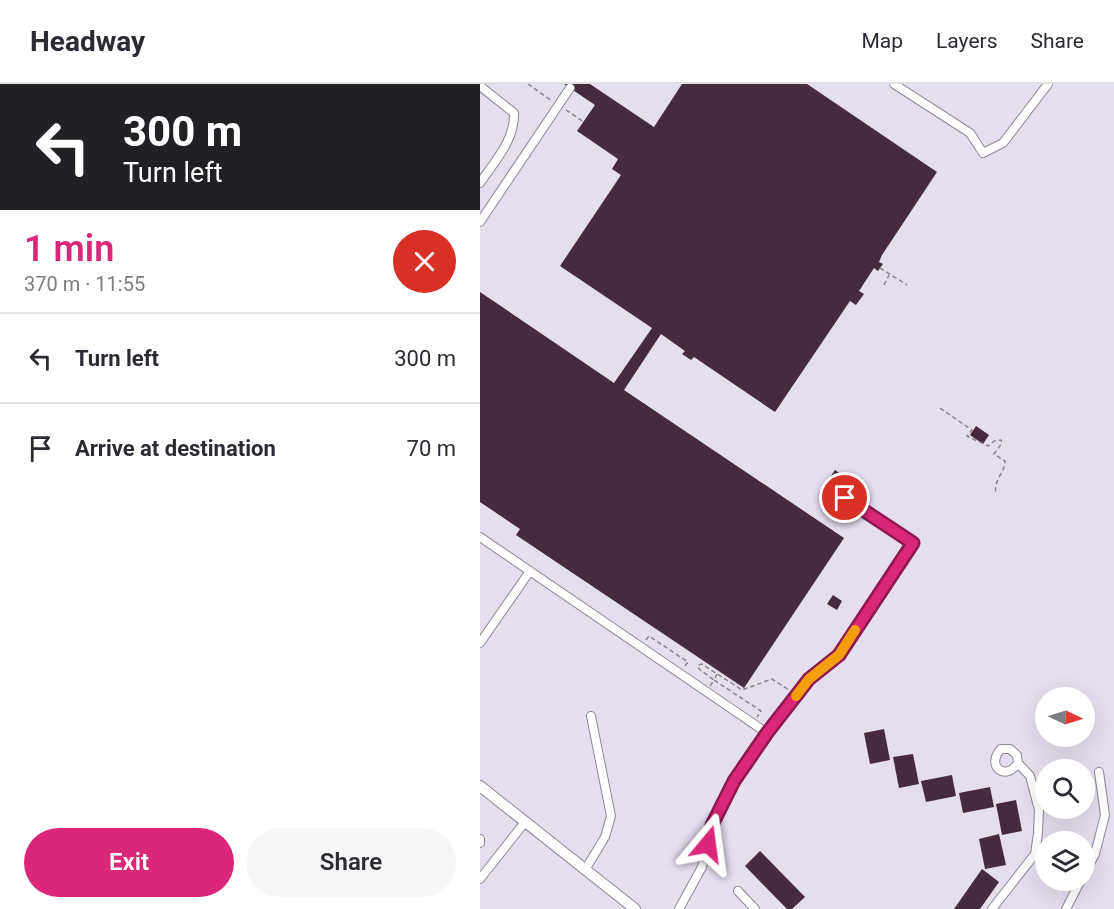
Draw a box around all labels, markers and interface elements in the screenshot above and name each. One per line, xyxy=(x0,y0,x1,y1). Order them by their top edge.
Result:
text: Headway xyxy=(30,25,145,58)
text: Map xyxy=(861,29,903,53)
text: Layers xyxy=(936,29,997,53)
text: Share xyxy=(1030,29,1084,53)
text: 300 m xyxy=(123,107,242,156)
icon: left xyxy=(24,108,102,186)
text: Turn left xyxy=(123,157,223,189)
text: 1 min xyxy=(24,228,114,270)
button: close xyxy=(393,230,456,293)
text: 370 m · 11:55 xyxy=(24,272,145,296)
icon: left xyxy=(24,342,57,375)
text: Turn left xyxy=(75,346,159,371)
text: 300 m xyxy=(394,346,456,371)
icon: arrive xyxy=(24,432,57,465)
text: Arrive at destination xyxy=(75,436,276,461)
text: 70 m xyxy=(407,436,456,461)
pin xyxy=(819,472,870,523)
icon: arrive xyxy=(828,481,861,514)
north arrow xyxy=(1035,687,1095,747)
map controls xyxy=(1035,687,1095,891)
button: search xyxy=(1035,759,1095,819)
position arrow xyxy=(676,812,740,876)
button: Exit xyxy=(24,828,234,897)
button: Share xyxy=(246,828,456,897)
button: layers xyxy=(1035,831,1095,891)

